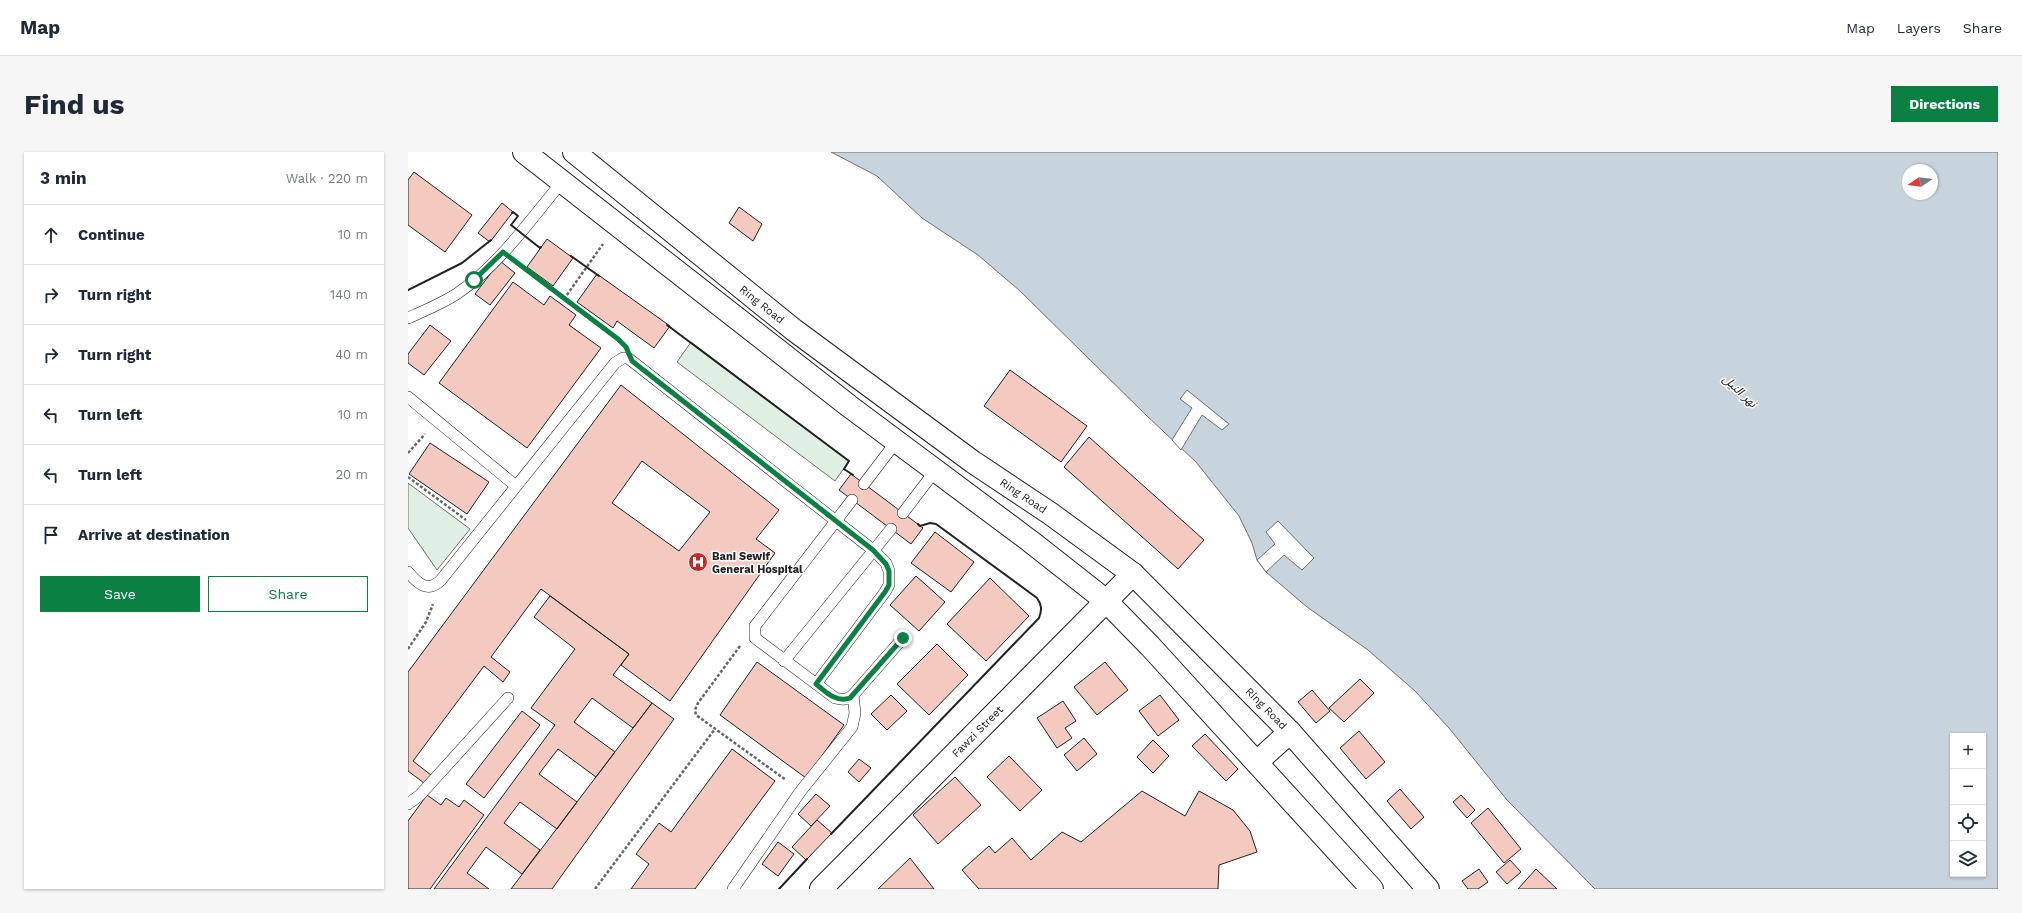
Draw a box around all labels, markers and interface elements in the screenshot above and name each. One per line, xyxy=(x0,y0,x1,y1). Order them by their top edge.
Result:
text: Map xyxy=(20,16,60,39)
text: Map xyxy=(1846,20,1875,36)
text: Layers xyxy=(1897,20,1941,36)
text: Share xyxy=(1963,20,2002,36)
button: Directions xyxy=(1891,86,1998,122)
text: Find us xyxy=(24,88,124,121)
north arrow xyxy=(1902,164,1938,200)
text: 3 min xyxy=(40,168,86,188)
text: Walk · 220 m xyxy=(286,171,368,186)
icon: ahead xyxy=(40,224,62,246)
text: Continue xyxy=(78,226,145,244)
text: 10 m xyxy=(338,227,368,242)
route start xyxy=(465,271,483,289)
street label: Ring Road xyxy=(737,282,787,326)
icon: right xyxy=(40,284,62,306)
text: Turn right xyxy=(78,286,151,304)
text: 140 m xyxy=(330,287,368,302)
icon: right xyxy=(40,344,62,366)
text: Turn right xyxy=(78,346,151,364)
text: 40 m xyxy=(335,347,368,362)
water label: نهر النيل xyxy=(1720,372,1761,411)
icon: left xyxy=(40,404,62,426)
text: Turn left xyxy=(78,406,142,424)
text: 10 m xyxy=(338,407,368,422)
icon: left xyxy=(40,464,62,486)
text: Turn left xyxy=(78,466,142,484)
text: 20 m xyxy=(336,467,368,482)
street label: Ring Road xyxy=(998,475,1049,516)
icon: arrive xyxy=(40,524,62,546)
text: Arrive at destination xyxy=(78,526,230,544)
place label: Bani Sewif General Hospital xyxy=(712,550,803,576)
hospital icon: Bani Sewif General Hospital xyxy=(687,551,709,573)
button: Save xyxy=(40,576,200,612)
button: Share xyxy=(208,576,368,612)
route end xyxy=(894,629,912,647)
street label: Ring Road xyxy=(1243,685,1290,732)
street label: Fawzi Street xyxy=(949,703,1006,760)
map controls xyxy=(1950,733,1986,877)
button: + xyxy=(1950,733,1986,769)
button: − xyxy=(1950,769,1986,805)
button: locate xyxy=(1950,805,1986,841)
button: layers xyxy=(1950,841,1986,877)

